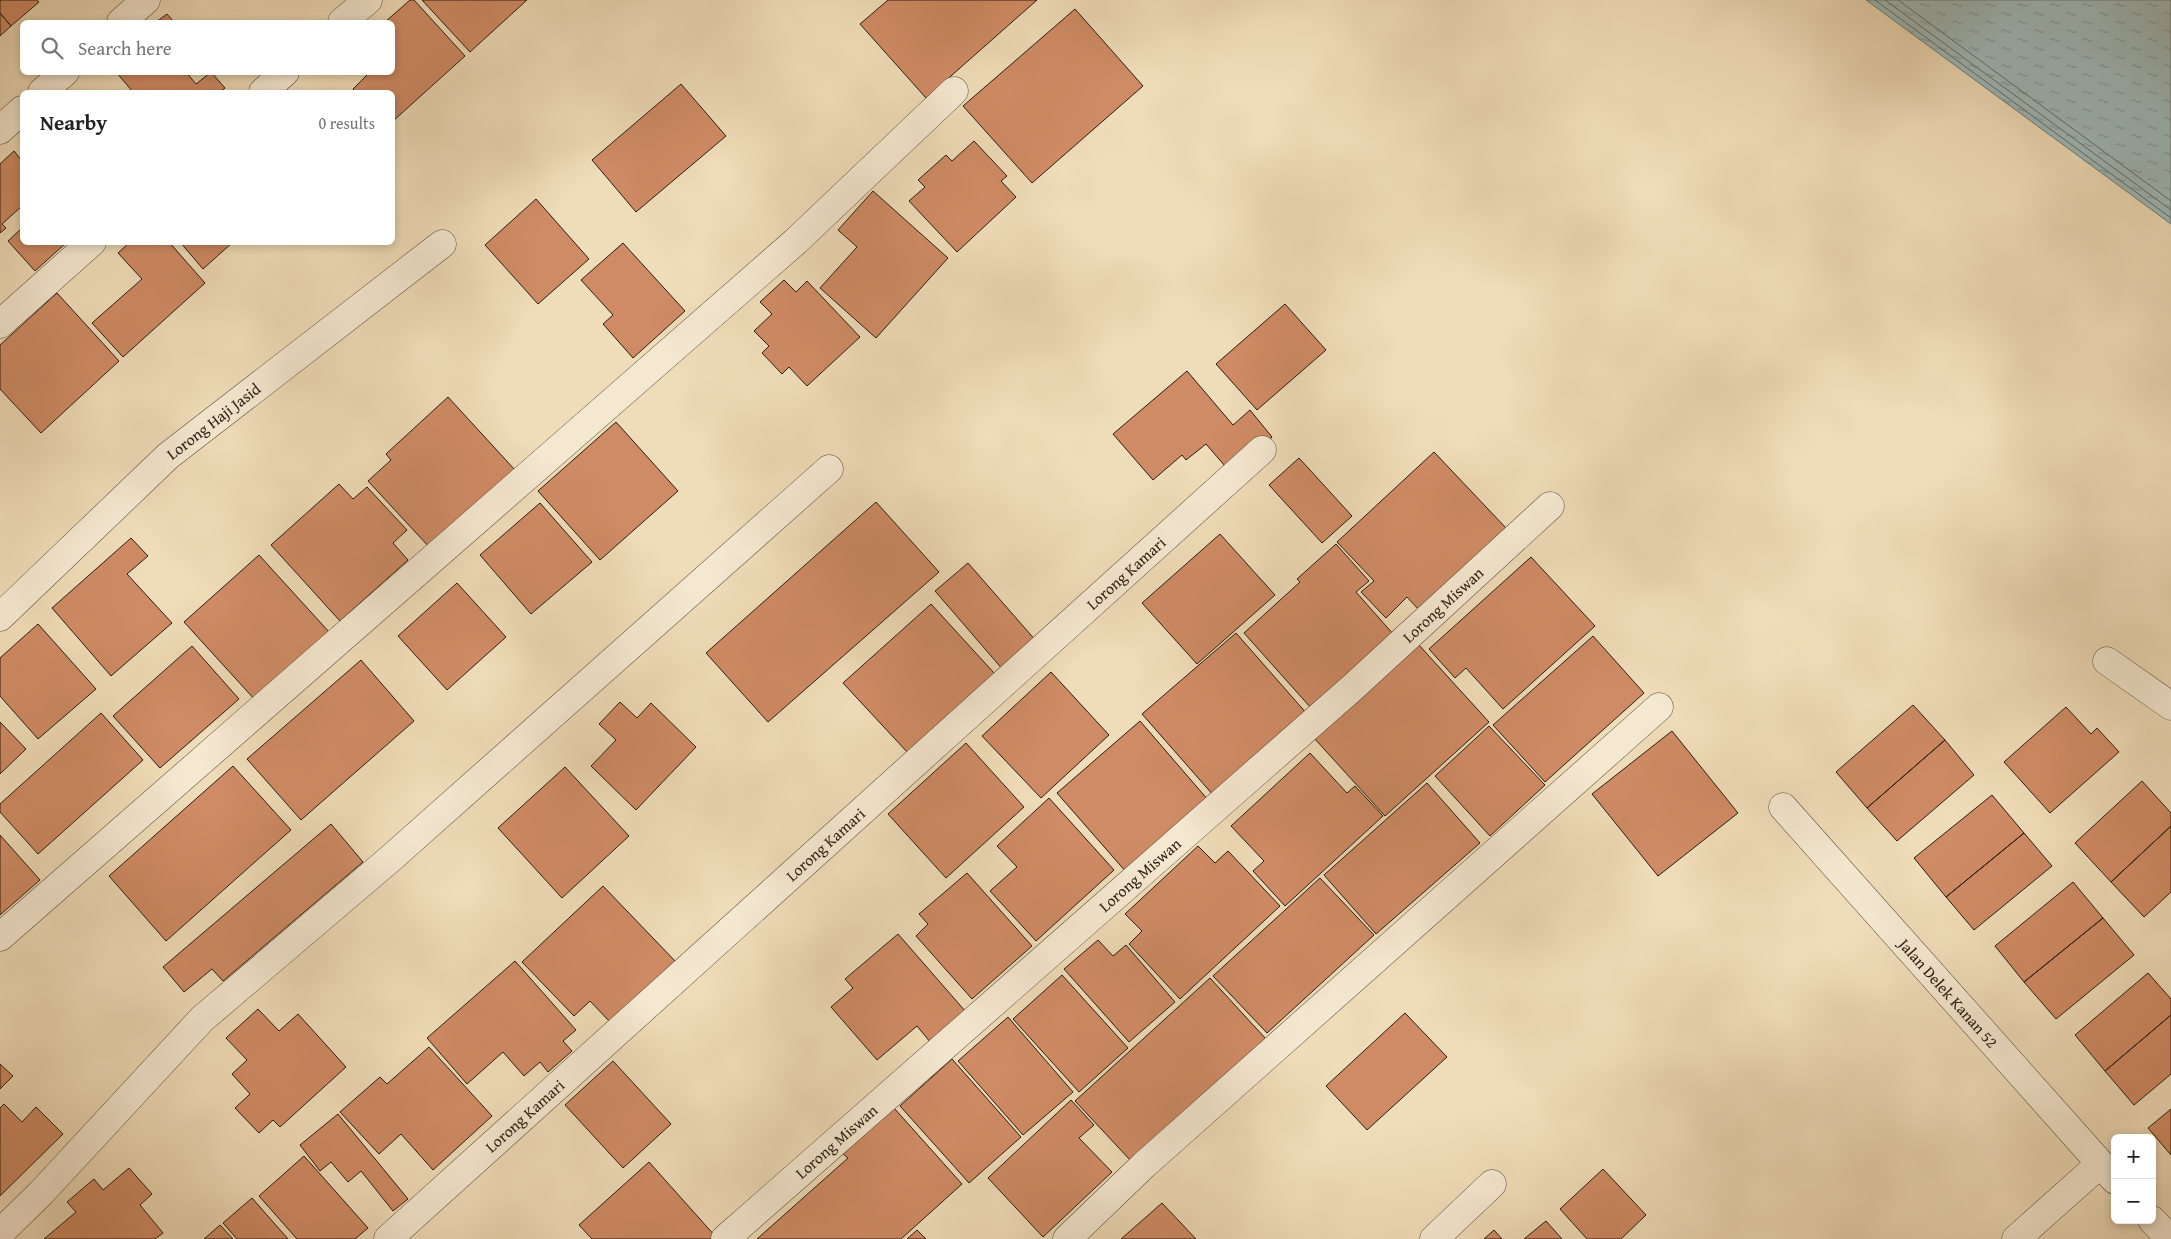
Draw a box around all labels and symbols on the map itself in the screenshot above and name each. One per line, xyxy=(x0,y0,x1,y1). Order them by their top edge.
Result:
street label: Lorong Haji Jasid xyxy=(161,376,266,465)
street label: Lorong Kamari xyxy=(1081,530,1171,615)
street label: Lorong Miswan xyxy=(1397,561,1489,648)
street label: Lorong Kamari xyxy=(780,802,871,887)
street label: Lorong Miswan xyxy=(1093,832,1186,918)
street label: Jalan Delek Kanan 52 xyxy=(1892,931,2004,1053)
street label: Lorong Kamari xyxy=(480,1073,570,1158)
street label: Lorong Miswan xyxy=(790,1098,883,1184)

